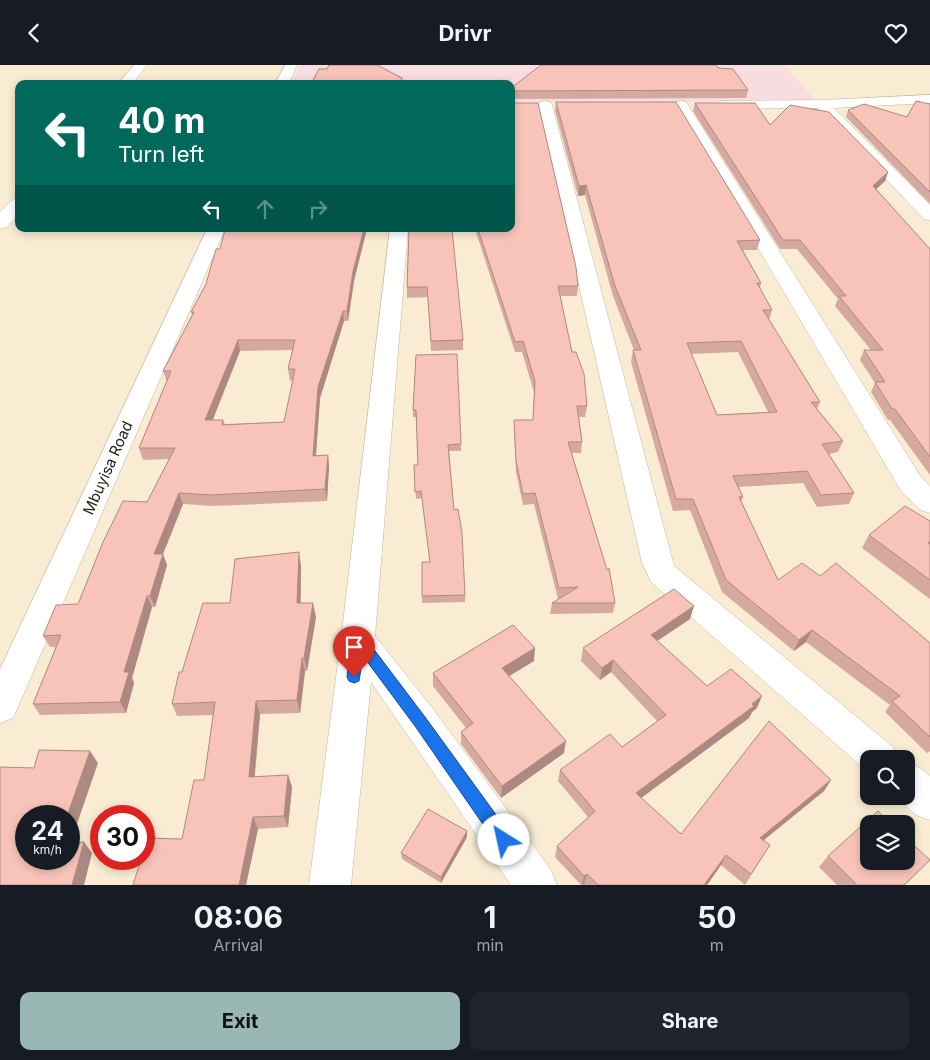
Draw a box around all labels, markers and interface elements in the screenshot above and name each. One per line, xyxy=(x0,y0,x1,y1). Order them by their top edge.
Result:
icon: back xyxy=(20,19,48,47)
icon: heart xyxy=(882,19,910,47)
text: Drivr xyxy=(438,20,492,46)
text: 40 m xyxy=(118,99,206,141)
icon: left xyxy=(35,100,100,165)
text: Turn left xyxy=(118,141,204,167)
icon: left xyxy=(198,195,226,223)
icon: ahead xyxy=(251,195,279,223)
icon: right xyxy=(304,195,332,223)
street label: Mbuyisa Road xyxy=(78,418,137,518)
pin xyxy=(333,626,375,677)
icon: arrive xyxy=(340,633,368,661)
map controls xyxy=(860,750,915,870)
button: search xyxy=(860,750,915,805)
speed limit sign: 30 xyxy=(90,805,155,870)
position arrow xyxy=(477,813,529,865)
button: layers xyxy=(860,815,915,870)
text: 24 xyxy=(31,816,64,846)
text: km/h xyxy=(33,842,62,857)
text: 08:06 xyxy=(193,899,283,935)
text: 1 xyxy=(484,899,497,935)
text: 50 xyxy=(697,899,737,935)
text: Arrival xyxy=(214,935,263,955)
text: min xyxy=(476,935,504,955)
text: m xyxy=(710,935,724,955)
button: Exit xyxy=(20,992,460,1050)
button: Share xyxy=(470,992,910,1050)

